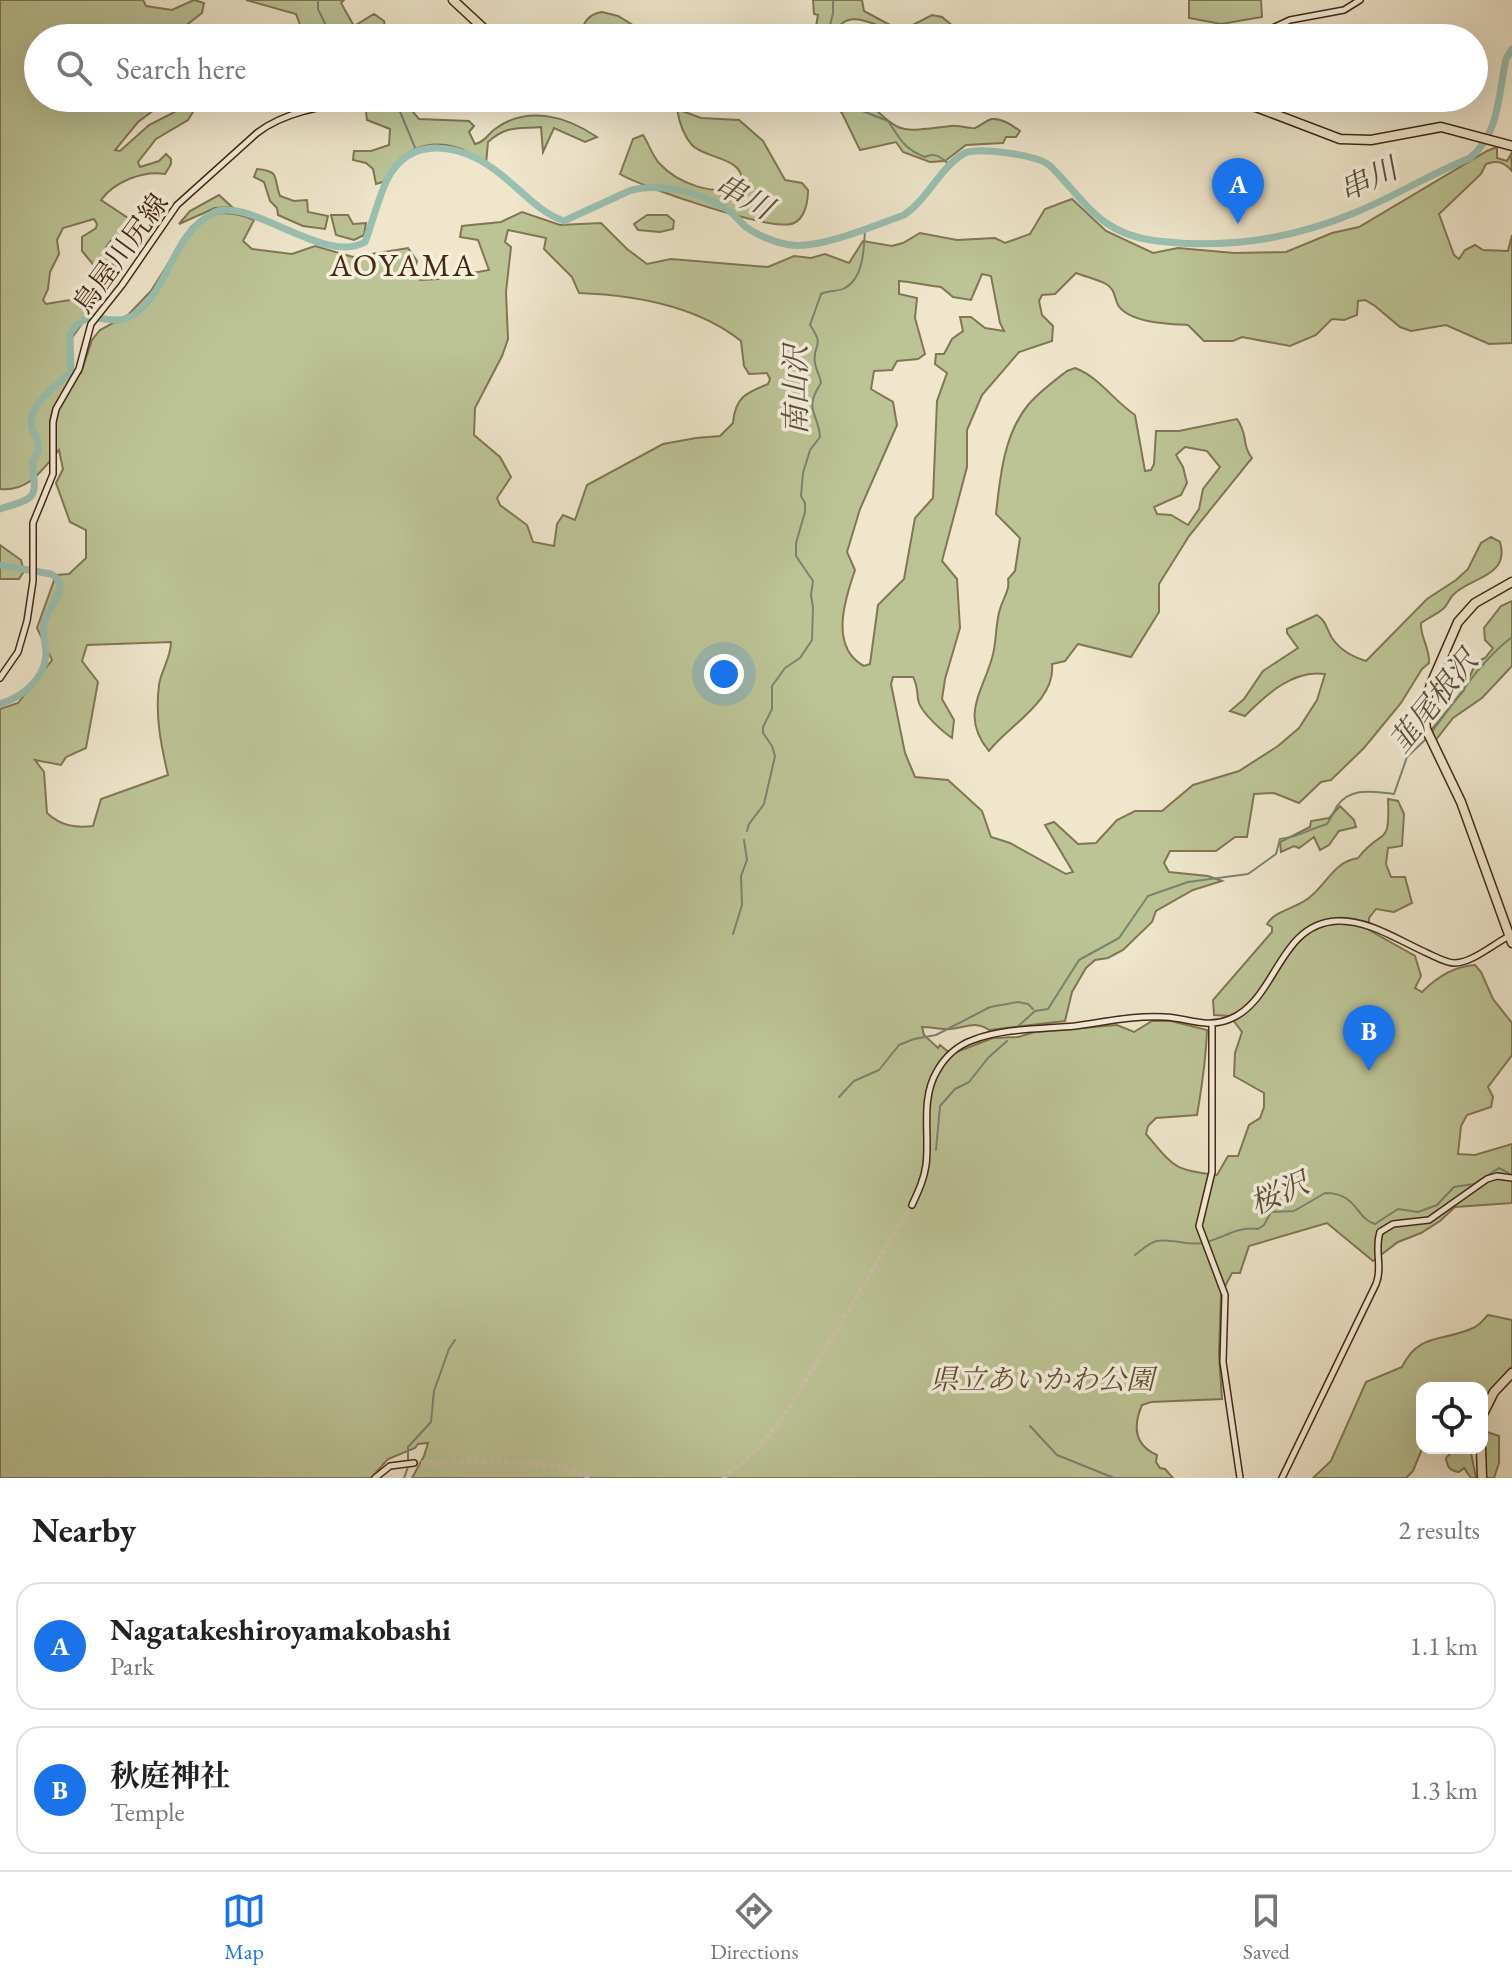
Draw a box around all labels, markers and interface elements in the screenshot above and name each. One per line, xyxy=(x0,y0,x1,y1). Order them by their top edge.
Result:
search box xyxy=(24,24,1488,112)
icon: search xyxy=(52,46,96,90)
text: Search here xyxy=(116,49,246,88)
water label: 串川 xyxy=(1333,147,1406,209)
pin: A xyxy=(1212,158,1264,224)
water label: 串川 xyxy=(708,164,782,229)
street label: 鳥屋川尻線 xyxy=(64,186,176,320)
district label: AOYAMA xyxy=(329,244,476,286)
water label: 南山沢 xyxy=(776,341,815,435)
water label: 韮尾根沢 xyxy=(1380,639,1488,760)
your location xyxy=(704,654,744,694)
pin: B xyxy=(1343,1005,1395,1071)
water label: 桜沢 xyxy=(1244,1161,1318,1223)
park label: 県立あいかわ公園 xyxy=(930,1361,1158,1397)
map controls xyxy=(1416,1382,1488,1454)
button: locate xyxy=(1416,1382,1488,1454)
text: Nearby xyxy=(32,1508,136,1552)
text: 2 results xyxy=(1399,1513,1480,1547)
text: Nagatakeshiroyamakobashi xyxy=(110,1610,451,1649)
text: A xyxy=(51,1629,69,1663)
text: 1.1 km xyxy=(1409,1629,1478,1663)
text: Park xyxy=(110,1649,154,1683)
text: 秋庭神社 xyxy=(110,1756,230,1795)
text: B xyxy=(52,1773,68,1807)
text: 1.3 km xyxy=(1409,1773,1478,1807)
text: Temple xyxy=(110,1795,185,1829)
tab: Map xyxy=(222,1889,266,1966)
tab: Directions xyxy=(710,1889,799,1966)
tab: Saved xyxy=(1243,1889,1290,1966)

